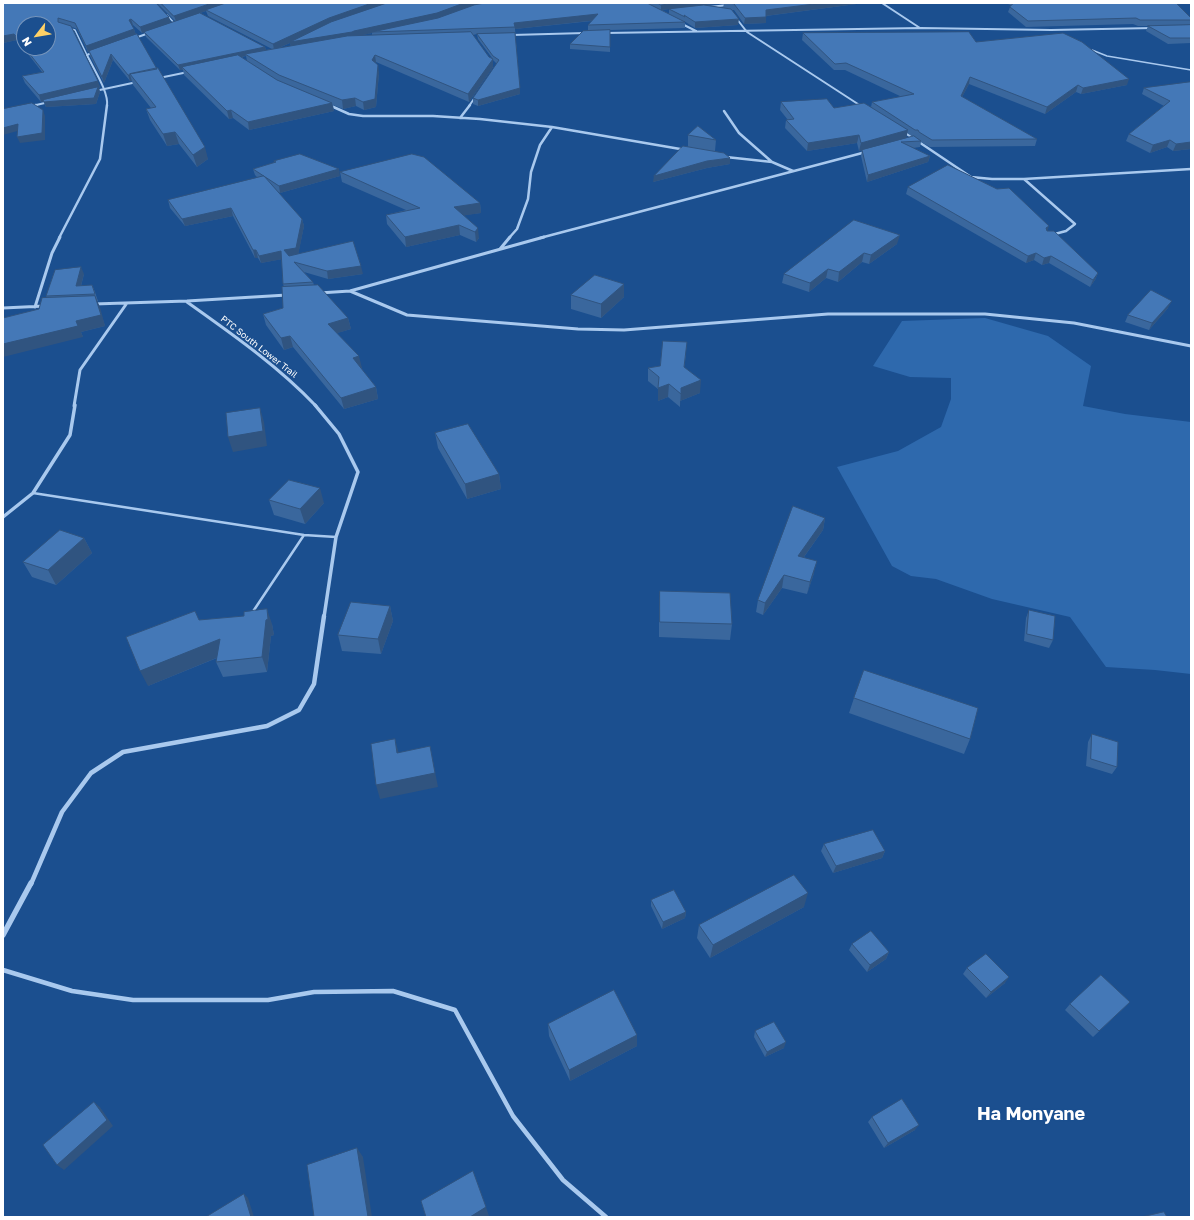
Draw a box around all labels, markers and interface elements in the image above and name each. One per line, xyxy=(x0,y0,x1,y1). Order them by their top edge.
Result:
north arrow xyxy=(16,16,56,56)
text: N xyxy=(18,35,34,49)
street label: PTC South Lower Trail xyxy=(218,314,300,380)
district label: Ha Monyane xyxy=(977,1103,1085,1125)

